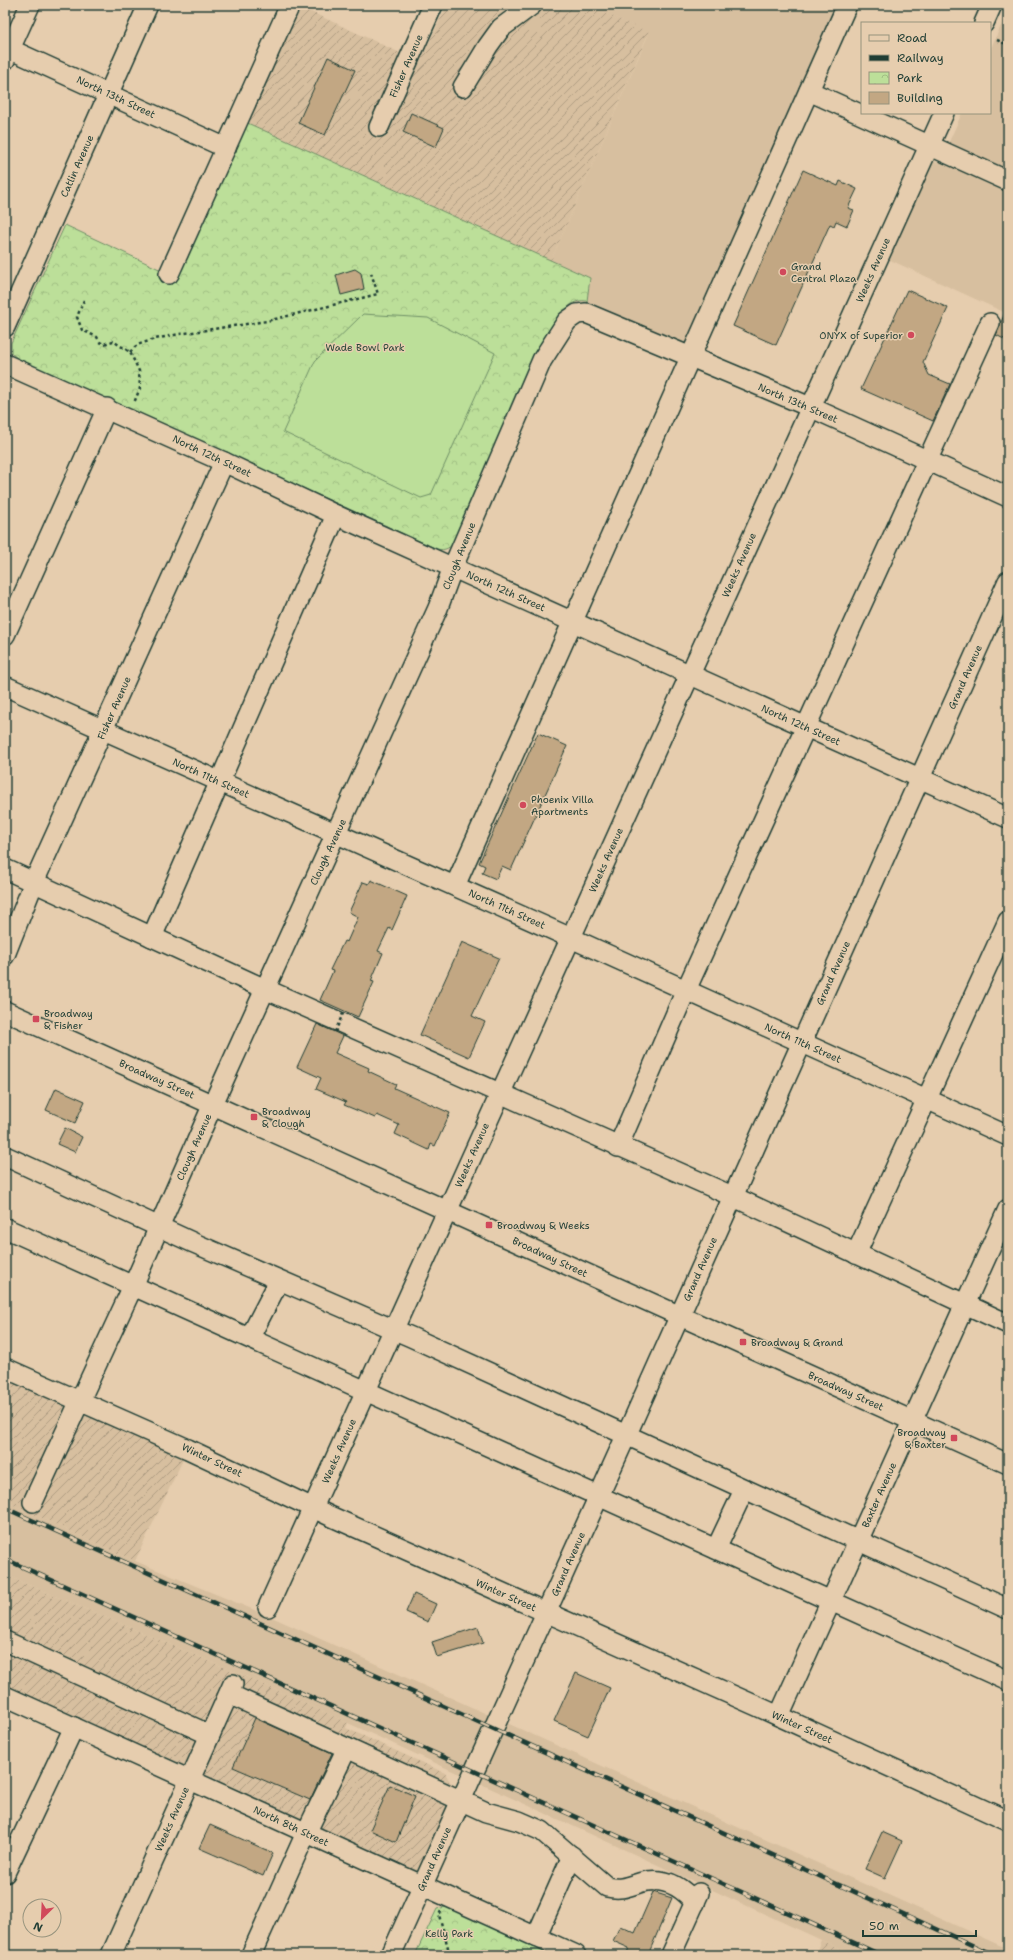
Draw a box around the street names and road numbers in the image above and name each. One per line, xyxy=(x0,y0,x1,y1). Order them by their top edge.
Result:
street label: Fisher Avenue xyxy=(386,32,426,100)
street label: North 13th Street xyxy=(74,73,158,121)
street label: Catlin Avenue xyxy=(57,133,97,199)
street label: Weeks Avenue xyxy=(853,235,893,304)
street label: North 13th Street xyxy=(756,380,840,426)
street label: North 12th Street xyxy=(171,432,253,480)
street label: Clough Avenue xyxy=(440,520,479,592)
street label: Weeks Avenue xyxy=(719,530,759,599)
street label: North 12th Street xyxy=(464,568,548,614)
street label: Grand Avenue xyxy=(945,643,985,711)
street label: Fisher Avenue xyxy=(94,674,134,742)
street label: North 12th Street xyxy=(759,702,843,748)
street label: North 11th Street xyxy=(171,755,251,801)
street label: Clough Avenue xyxy=(307,816,349,887)
street label: Weeks Avenue xyxy=(586,825,626,894)
street label: North 11th Street xyxy=(467,886,547,932)
street label: Grand Avenue xyxy=(813,939,853,1007)
street label: North 11th Street xyxy=(763,1020,843,1066)
street label: Broadway Street xyxy=(117,1056,197,1102)
street label: Clough Avenue xyxy=(173,1111,215,1182)
street label: Weeks Avenue xyxy=(452,1120,492,1189)
street label: Broadway Street xyxy=(510,1234,590,1280)
street label: Grand Avenue xyxy=(680,1235,720,1303)
street label: Broadway Street xyxy=(806,1368,886,1414)
street label: Weeks Avenue xyxy=(319,1416,359,1485)
street label: Winter Street xyxy=(180,1440,244,1480)
street label: Baxter Avenue xyxy=(859,1460,899,1530)
street label: Grand Avenue xyxy=(548,1530,588,1598)
street label: Winter Street xyxy=(473,1576,539,1614)
street label: Winter Street xyxy=(769,1708,835,1746)
street label: Weeks Avenue xyxy=(152,1784,192,1853)
street label: North 8th Street xyxy=(251,1803,331,1849)
street label: Grand Avenue xyxy=(414,1825,454,1893)

